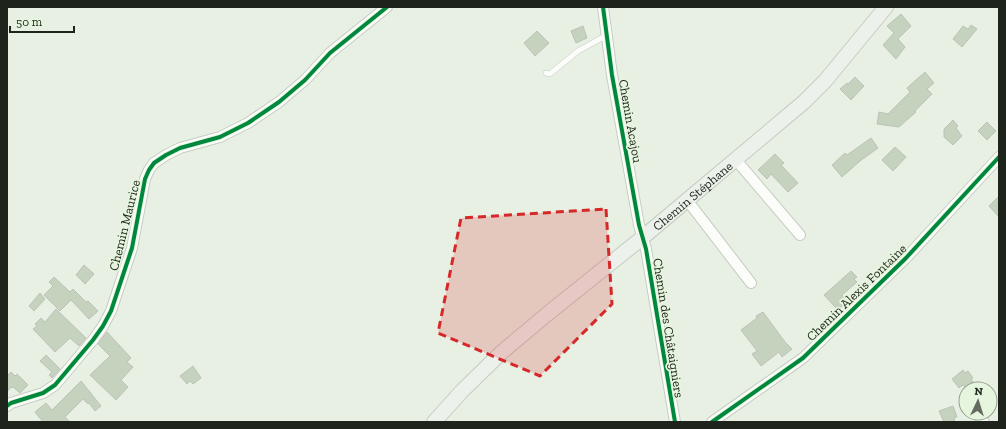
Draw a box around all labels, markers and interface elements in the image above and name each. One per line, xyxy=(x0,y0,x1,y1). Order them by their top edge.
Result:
scale bar xyxy=(10,8,74,34)
text: 50 m xyxy=(16,15,43,29)
street label: Chemin Acajou xyxy=(615,78,645,165)
street label: Chemin Stéphane xyxy=(650,158,736,234)
street label: Chemin Maurice xyxy=(106,178,143,272)
street label: Chemin Alexis Fontaine xyxy=(803,241,909,344)
street label: Chemin des Châtaigniers xyxy=(650,257,687,399)
north arrow xyxy=(958,381,998,421)
text: N xyxy=(974,385,984,398)

